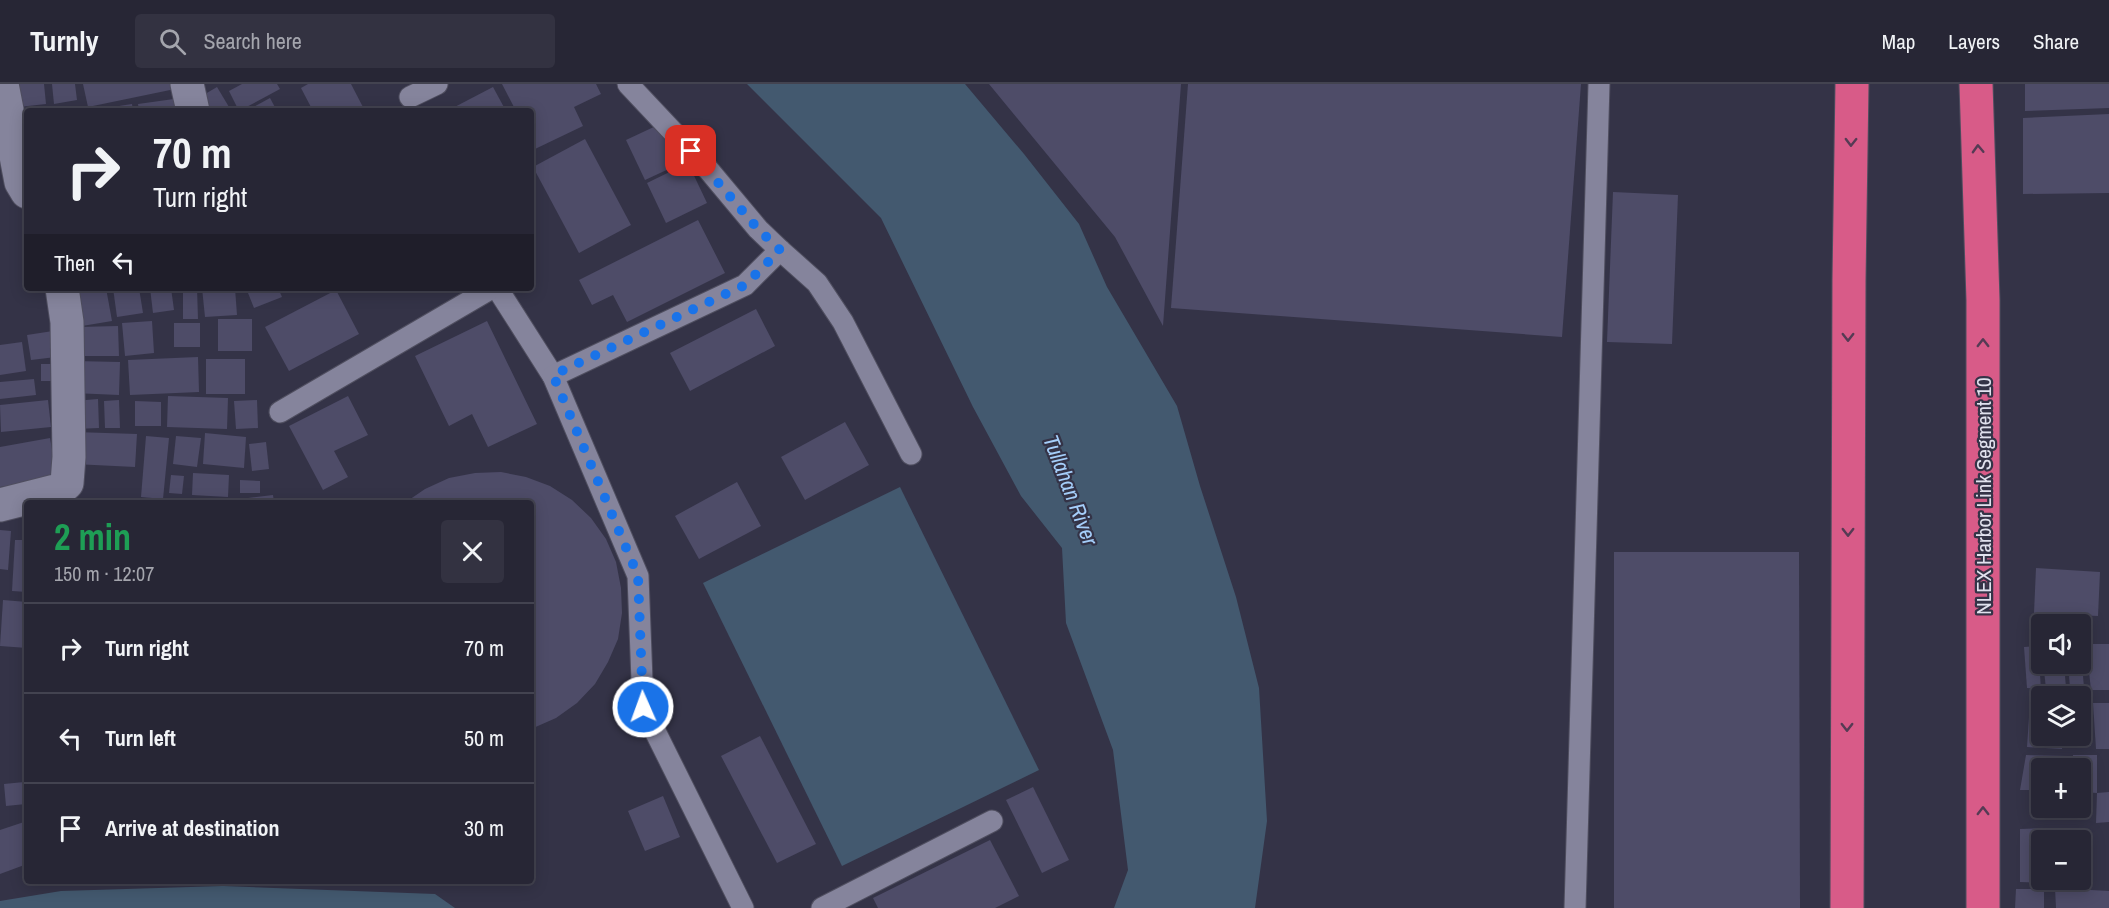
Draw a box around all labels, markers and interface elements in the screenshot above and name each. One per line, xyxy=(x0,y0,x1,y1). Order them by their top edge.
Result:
search box xyxy=(135,14,555,68)
text: Turnly xyxy=(30,22,99,60)
icon: search xyxy=(156,25,189,58)
text: Search here xyxy=(204,26,302,56)
text: Map xyxy=(1882,27,1915,56)
text: Layers xyxy=(1948,27,2000,56)
text: Share xyxy=(2033,27,2079,56)
text: 70 m xyxy=(153,125,232,181)
pin xyxy=(665,125,716,176)
icon: right xyxy=(54,132,132,210)
icon: arrive xyxy=(674,134,707,167)
one-way arrow xyxy=(1845,138,1857,147)
one-way arrow xyxy=(1972,144,1985,153)
text: Turn right xyxy=(153,179,247,215)
icon: left xyxy=(107,246,140,279)
text: Then xyxy=(54,248,95,278)
one-way arrow xyxy=(1842,333,1854,342)
one-way arrow xyxy=(1977,339,1989,348)
street label: NLEX Harbor Link Segment 10 xyxy=(1969,377,1998,615)
water label: Tullahan River xyxy=(1036,431,1106,550)
text: 2 min xyxy=(54,513,131,561)
button: close xyxy=(441,520,504,583)
one-way arrow xyxy=(1842,528,1854,537)
text: 150 m · 12:07 xyxy=(54,560,154,587)
map controls xyxy=(2031,614,2091,890)
button: sound xyxy=(2031,614,2091,674)
icon: right xyxy=(54,632,87,665)
text: Turn right xyxy=(105,633,189,663)
text: 70 m xyxy=(464,633,504,663)
position arrow xyxy=(611,675,675,739)
button: layers xyxy=(2031,686,2091,746)
icon: left xyxy=(54,722,87,755)
text: Turn left xyxy=(105,723,176,753)
text: 50 m xyxy=(464,723,504,753)
one-way arrow xyxy=(1841,723,1853,732)
button: + xyxy=(2031,758,2091,818)
one-way arrow xyxy=(1977,807,1989,816)
icon: arrive xyxy=(54,812,87,845)
text: Arrive at destination xyxy=(105,813,279,843)
text: 30 m xyxy=(464,813,504,843)
button: − xyxy=(2031,830,2091,890)

